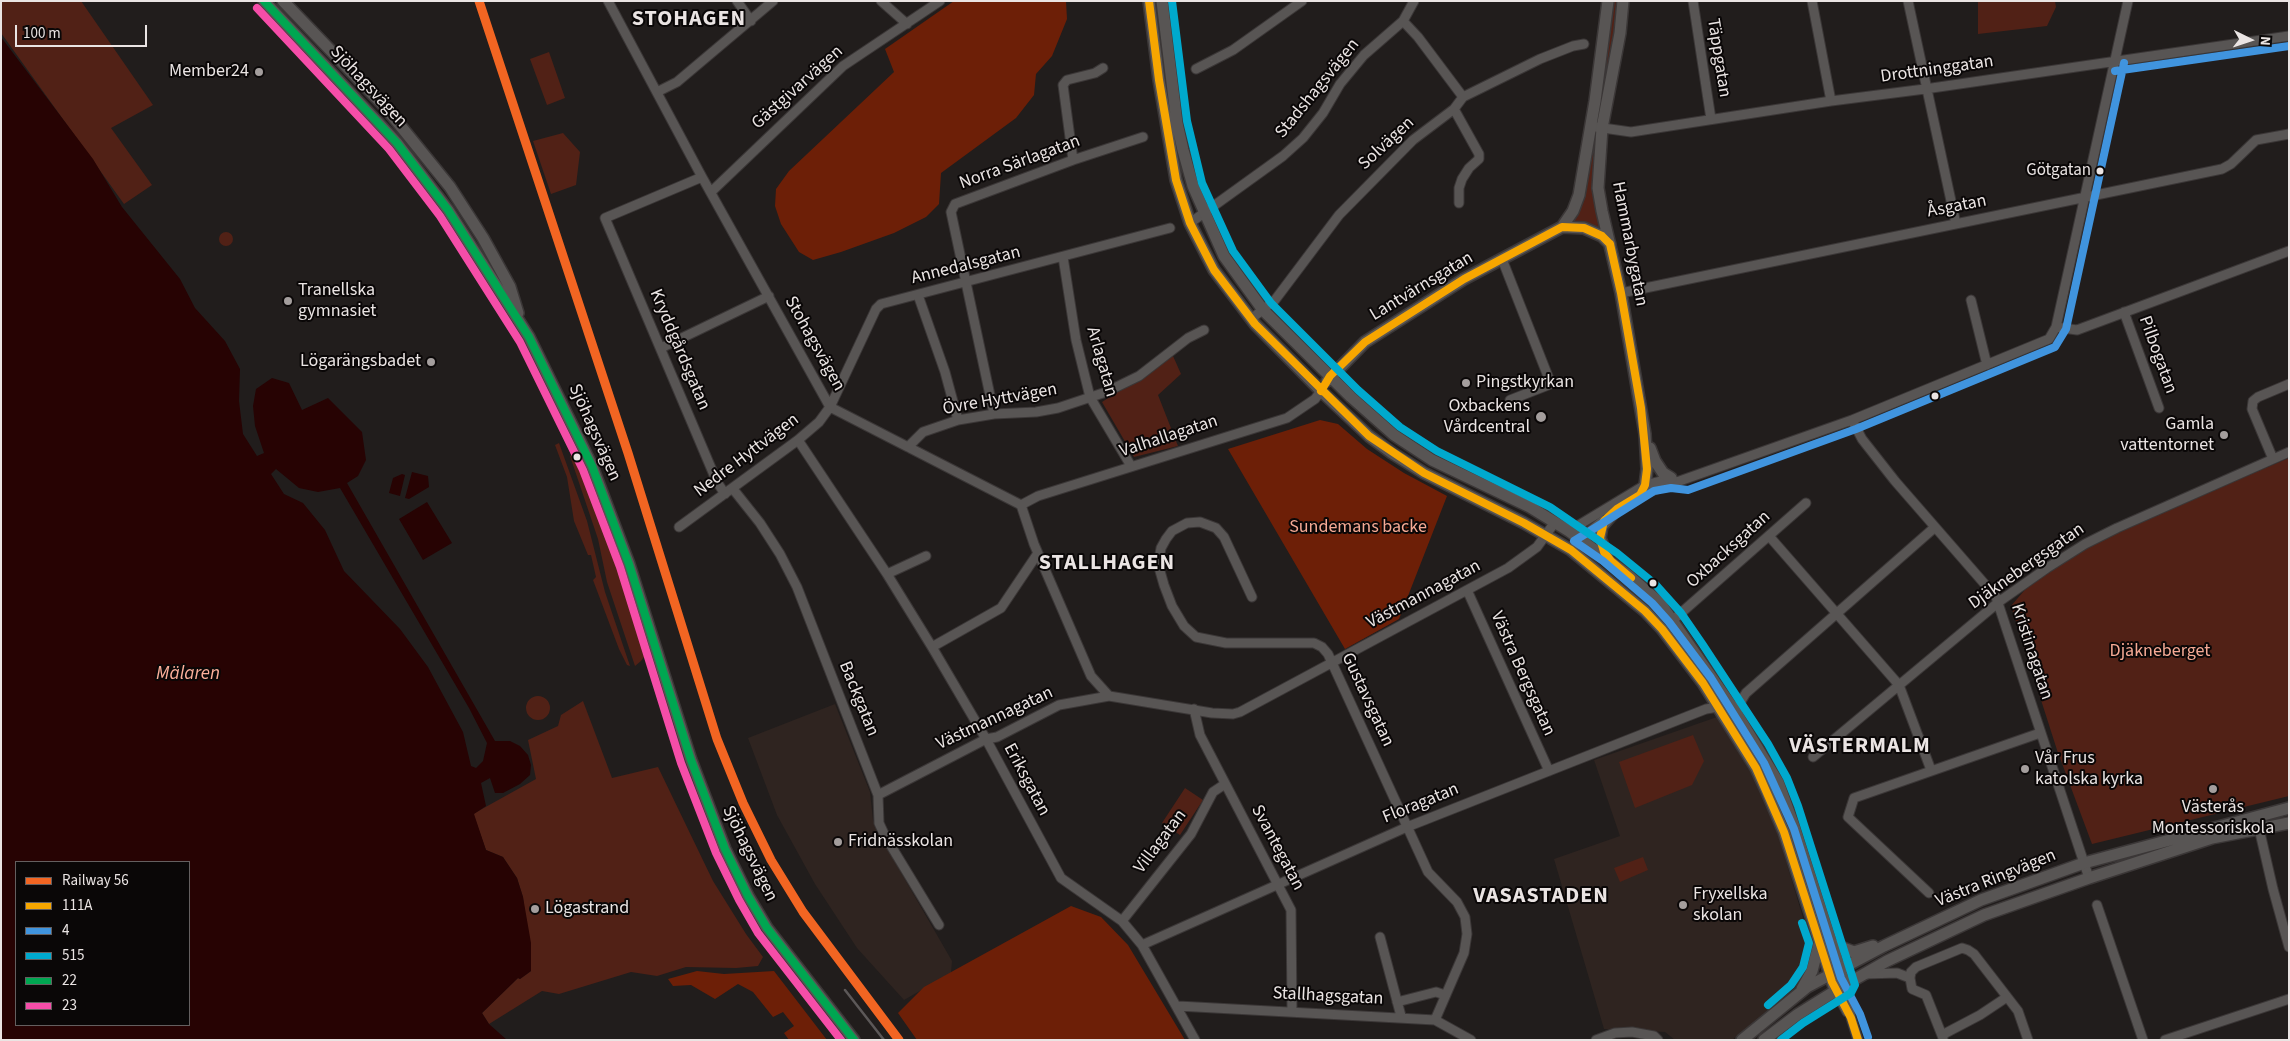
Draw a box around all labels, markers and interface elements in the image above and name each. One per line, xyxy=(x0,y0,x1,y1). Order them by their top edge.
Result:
district label: STOHAGEN xyxy=(631,7,747,33)
scale bar xyxy=(18,15,150,47)
north arrow xyxy=(2225,15,2275,65)
street label: Täppgatan xyxy=(1701,17,1735,99)
text: 100 m xyxy=(23,23,61,44)
street label: Stadshagsvägen xyxy=(1271,35,1365,143)
text: N xyxy=(2255,36,2275,46)
street label: Gästgivarvägen xyxy=(748,41,848,135)
street label: Sjöhagsvägen xyxy=(325,42,411,132)
street label: Drottninggatan xyxy=(1879,51,1995,89)
place label: Member24 xyxy=(169,61,249,83)
marker: Member24 xyxy=(253,66,265,78)
street label: Solvägen xyxy=(1355,113,1419,175)
street label: Norra Särlagatan xyxy=(957,131,1083,195)
place label: Götgatan xyxy=(2026,161,2091,181)
marker: Götgatan xyxy=(2095,166,2105,176)
street label: Hammarbygatan xyxy=(1606,180,1652,308)
street label: Åsgatan xyxy=(1926,191,1988,223)
street label: Annedalsgatan xyxy=(909,242,1023,290)
street label: Lantvärnsgatan xyxy=(1366,248,1478,326)
place label: Tranellska gymnasiet xyxy=(298,280,376,322)
street label: Kryddgårdsgatan xyxy=(644,286,714,414)
street label: Stohagsvägen xyxy=(779,293,849,395)
marker: Tranellska gymnasiet xyxy=(282,295,294,307)
street label: Pilbogatan xyxy=(2133,313,2181,397)
street label: Arlagatan xyxy=(1081,324,1121,400)
place label: Lögarängsbadet xyxy=(300,351,421,373)
marker: Lögarängsbadet xyxy=(425,356,437,368)
place label: Pingstkyrkan xyxy=(1476,372,1574,394)
marker: Pingstkyrkan xyxy=(1460,377,1472,389)
street label: Övre Hyttvägen xyxy=(941,379,1059,421)
street label: Sjöhagsvägen xyxy=(563,381,625,485)
unlabelled marker xyxy=(1930,391,1940,401)
place label: Oxbackens Vårdcentral xyxy=(1444,396,1530,438)
street label: Nedre Hyttvägen xyxy=(690,410,804,502)
marker: Oxbackens Vårdcentral xyxy=(1534,410,1548,424)
street label: Valhallagatan xyxy=(1117,411,1221,463)
place label: Gamla vattentornet xyxy=(2120,414,2214,456)
marker: Gamla vattentornet xyxy=(2218,429,2230,441)
unlabelled marker xyxy=(572,452,582,462)
street label: Oxbacksgatan xyxy=(1683,507,1775,593)
park label: Sundemans backe xyxy=(1289,517,1427,539)
street label: Djäknebergsgatan xyxy=(1965,519,2089,615)
district label: STALLHAGEN xyxy=(1038,551,1176,577)
street label: Västmannagatan xyxy=(1363,556,1485,634)
unlabelled marker xyxy=(1648,578,1658,588)
street label: Kristinagatan xyxy=(2005,601,2057,703)
street label: Västra Bergsgatan xyxy=(1485,608,1559,740)
park label: Djäkneberget xyxy=(2110,641,2210,663)
street label: Gustavsgatan xyxy=(1336,650,1398,750)
street label: Backgatan xyxy=(833,658,883,740)
water label: Mälaren xyxy=(156,664,220,686)
street label: Västmannagatan xyxy=(933,683,1057,755)
district label: VÄSTERMALM xyxy=(1788,734,1932,760)
street label: Eriksgatan xyxy=(998,740,1054,820)
place label: Vår Frus katolska kyrka xyxy=(2035,748,2143,791)
marker: Vår Frus katolska kyrka xyxy=(2019,763,2031,775)
street label: Floragatan xyxy=(1380,779,1462,829)
marker: Västerås Montessoriskola xyxy=(2207,783,2219,795)
place label: Västerås Montessoriskola xyxy=(2152,797,2274,840)
street label: Svantegatan xyxy=(1246,802,1308,894)
street label: Sjöhagsvägen xyxy=(716,803,782,905)
street label: Villagatan xyxy=(1130,806,1192,878)
place label: Fridnässkolan xyxy=(848,831,953,853)
marker: Fridnässkolan xyxy=(832,836,844,848)
street label: Västra Ringvägen xyxy=(1933,845,2059,913)
legend xyxy=(15,861,190,1026)
text: Railway 56 xyxy=(62,870,129,891)
district label: VASASTADEN xyxy=(1472,884,1610,910)
place label: Fryxellska skolan xyxy=(1693,884,1768,926)
text: 111A xyxy=(62,895,93,916)
place label: Lögastrand xyxy=(545,898,629,920)
marker: Fryxellska skolan xyxy=(1677,899,1689,911)
marker: Lögastrand xyxy=(529,903,541,915)
text: 4 xyxy=(62,920,69,941)
text: 515 xyxy=(62,945,84,966)
text: 22 xyxy=(62,970,77,991)
street label: Stallhagsgatan xyxy=(1272,983,1384,1011)
text: 23 xyxy=(62,995,77,1016)

